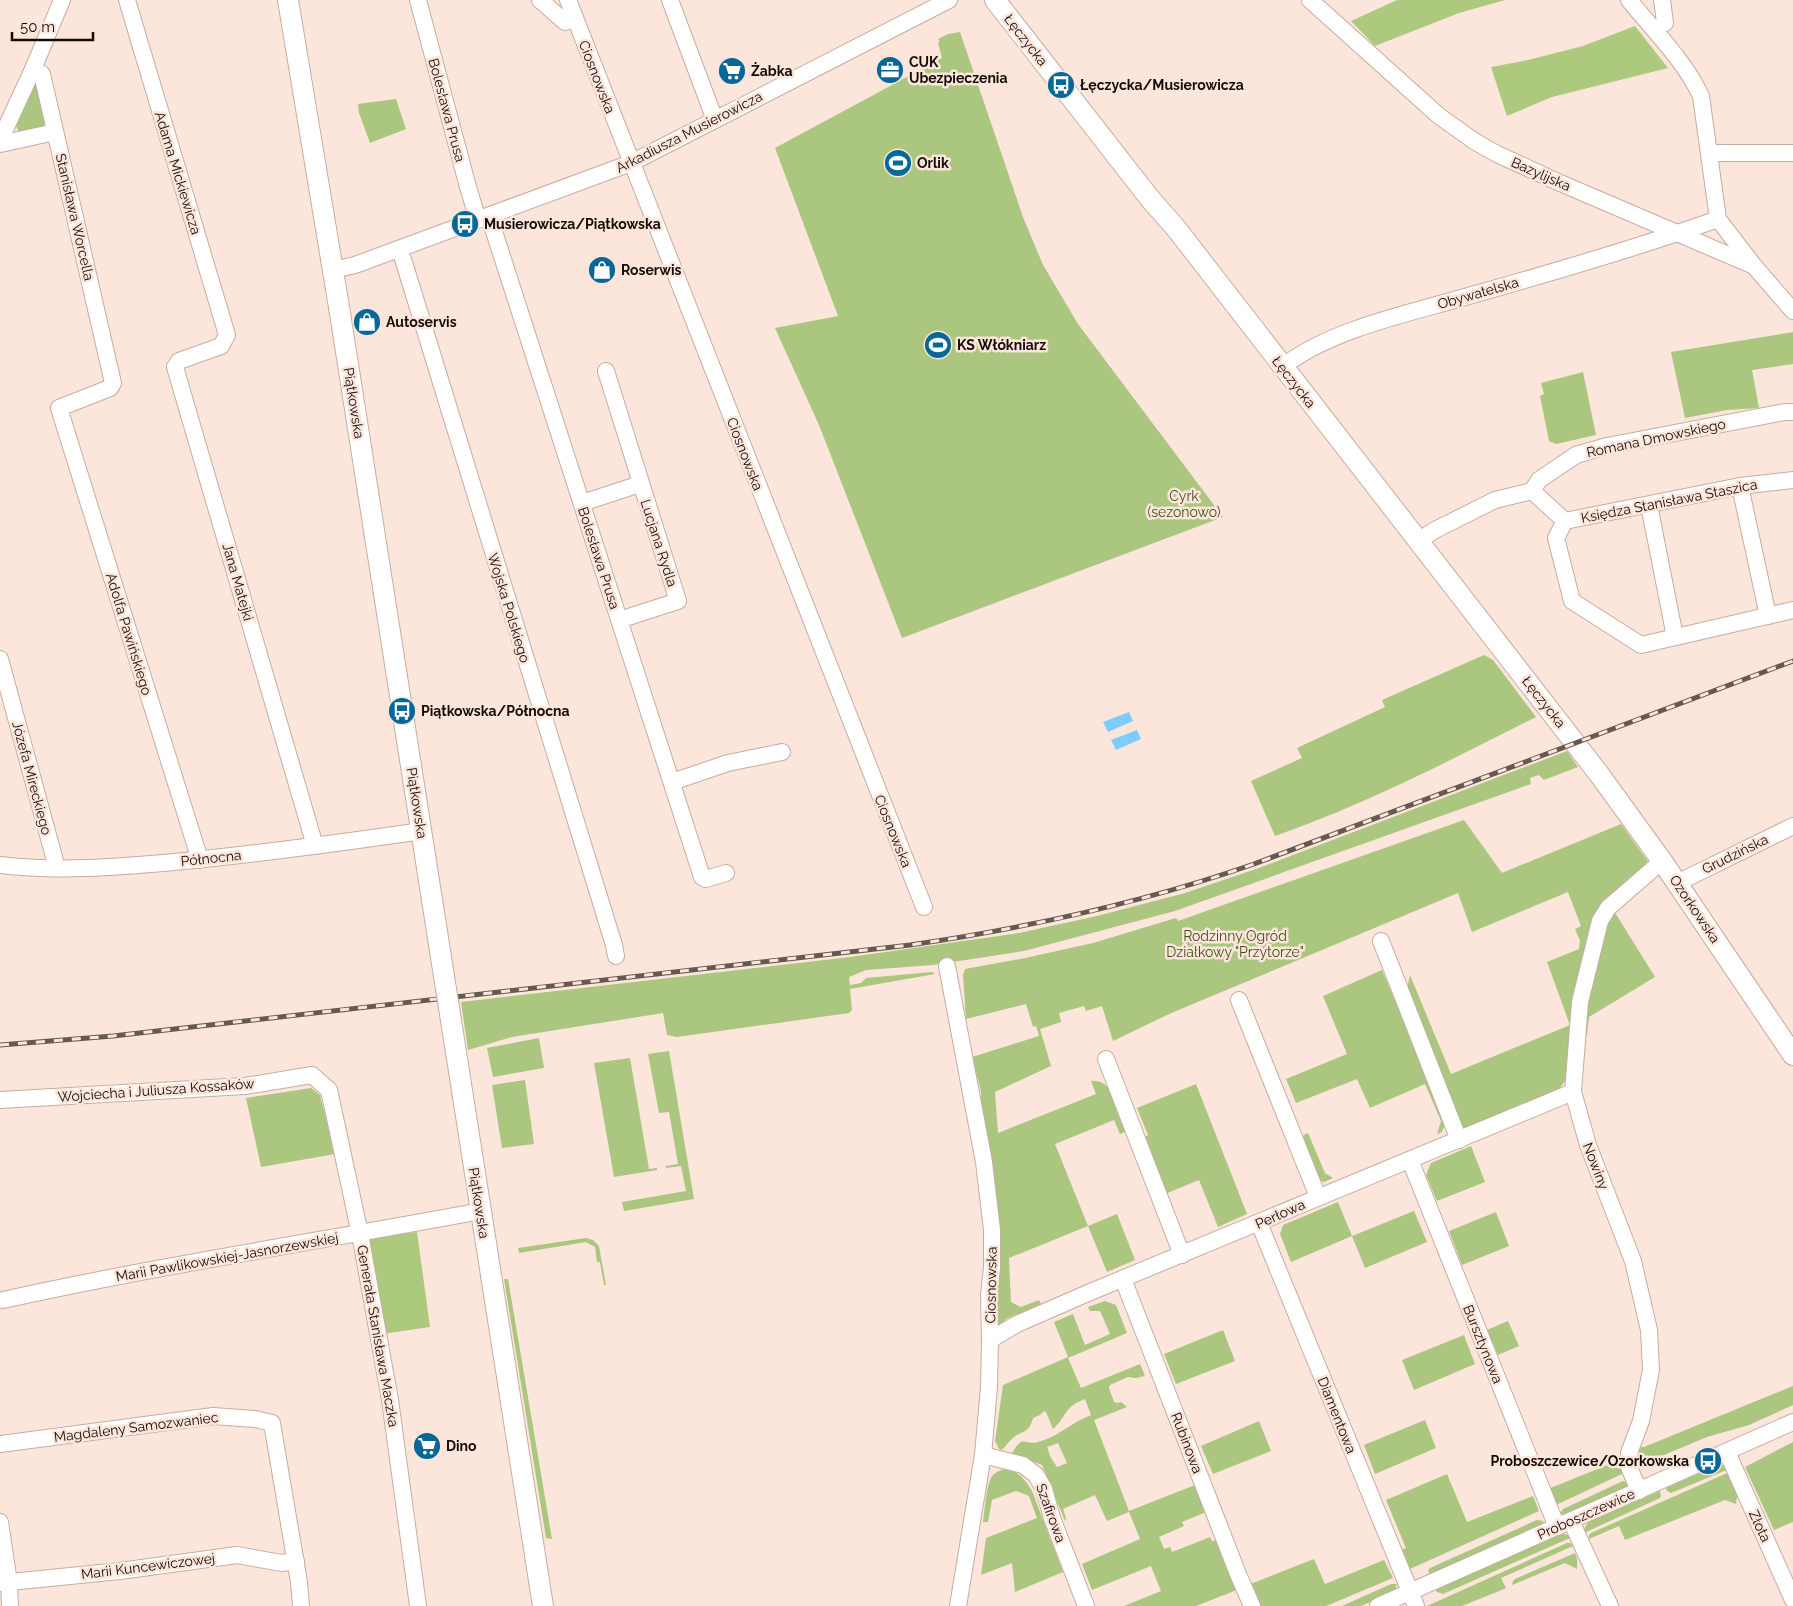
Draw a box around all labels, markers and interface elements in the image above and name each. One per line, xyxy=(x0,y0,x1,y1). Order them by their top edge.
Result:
scale bar xyxy=(12,10,94,42)
street label: Łęczycka xyxy=(1001,11,1051,69)
text: 50 m xyxy=(20,18,55,36)
street label: Ciosnowska xyxy=(576,38,618,116)
place label: CUK Ubezpieczenia xyxy=(909,54,1007,86)
office icon: CUK Ubezpieczenia xyxy=(875,55,905,85)
street label: Bolesława Prusa xyxy=(425,56,469,164)
supermarket icon: Żabka xyxy=(717,56,747,86)
place label: Żabka xyxy=(751,62,792,79)
bus stop icon: Łęczycka/Musierowicza xyxy=(1046,70,1076,100)
place label: Łęczycka/Musierowicza xyxy=(1079,77,1244,93)
street label: Arkadiusza Musierowicza xyxy=(613,88,765,176)
street label: Adama Mickiewicza xyxy=(152,110,204,236)
sports icon: Orlik xyxy=(883,148,913,178)
street label: Stanisława Worcella xyxy=(53,152,97,282)
street label: Bazylijska xyxy=(1509,154,1573,194)
place label: Orlik xyxy=(917,155,949,171)
bus stop icon: Musierowicza/Piątkowska xyxy=(450,209,480,239)
place label: Musierowicza/Piątkowska xyxy=(484,216,661,232)
shop icon: Roserwis xyxy=(587,255,617,285)
place label: Roserwis xyxy=(621,262,682,278)
street label: Obywatelska xyxy=(1436,274,1520,312)
shop icon: Autoservis xyxy=(352,307,382,337)
place label: Autoservis xyxy=(386,314,457,330)
sports icon: KS Włókniarz xyxy=(923,330,953,360)
place label: KS Włókniarz xyxy=(957,337,1046,353)
street label: Łęczycka xyxy=(1269,353,1319,411)
street label: Piątkowska xyxy=(340,366,368,440)
street label: Ciosnowska xyxy=(724,415,766,493)
street label: Romana Dmowskiego xyxy=(1585,415,1727,461)
street label: Księdza Stanisława Staszica xyxy=(1580,476,1758,526)
park label: Cyrk (sezonowo) xyxy=(1148,488,1221,520)
street label: Lucjana Rydla xyxy=(637,497,681,589)
street label: Bolesława Prusa xyxy=(575,505,623,611)
street label: Jana Matejki xyxy=(219,541,257,623)
street label: Wojska Polskiego xyxy=(485,551,533,665)
street label: Adolfa Pawińskiego xyxy=(103,571,155,697)
street label: Łęczycka xyxy=(1519,673,1569,731)
bus stop icon: Piątkowska/Północna xyxy=(387,696,417,726)
place label: Piątkowska/Północna xyxy=(421,703,570,719)
street label: Józefa Mireckiego xyxy=(9,719,55,837)
street label: Piątkowska xyxy=(403,766,431,840)
street label: Ciosnowska xyxy=(871,792,915,870)
street label: Grudzińska xyxy=(1699,831,1771,877)
street label: Północna xyxy=(180,847,242,869)
street label: Ozorkowska xyxy=(1666,872,1724,946)
park label: Rodzinny Ogród Działkowy "Przytorze" xyxy=(1166,928,1304,960)
street label: Wojciecha i Juliusza Kossaków xyxy=(57,1075,255,1105)
street label: Nowiny xyxy=(1580,1140,1612,1192)
street label: Piątkowska xyxy=(465,1166,493,1240)
street label: Perłowa xyxy=(1253,1196,1307,1232)
street label: Marii Pawlikowskiej-Jasnorzewskiej xyxy=(114,1230,340,1284)
street label: Generała Stanisława Maczka xyxy=(354,1244,402,1428)
street label: Ciosnowska xyxy=(982,1246,1000,1324)
street label: Bursztynowa xyxy=(1460,1302,1506,1386)
street label: Diamentowa xyxy=(1314,1374,1360,1456)
street label: Magdaleny Samozwaniec xyxy=(53,1409,219,1445)
street label: Rubinowa xyxy=(1168,1410,1206,1476)
supermarket icon: Dino xyxy=(412,1431,442,1461)
place label: Dino xyxy=(446,1438,477,1454)
bus stop icon: Proboszczewice/Ozorkowska xyxy=(1693,1446,1723,1476)
place label: Proboszczewice/Ozorkowska xyxy=(1491,1453,1689,1469)
street label: Szafirowa xyxy=(1033,1481,1069,1545)
street label: Proboszczewice xyxy=(1535,1485,1637,1543)
street label: Złota xyxy=(1746,1507,1774,1545)
street label: Marii Kuncewiczowej xyxy=(80,1550,216,1582)

